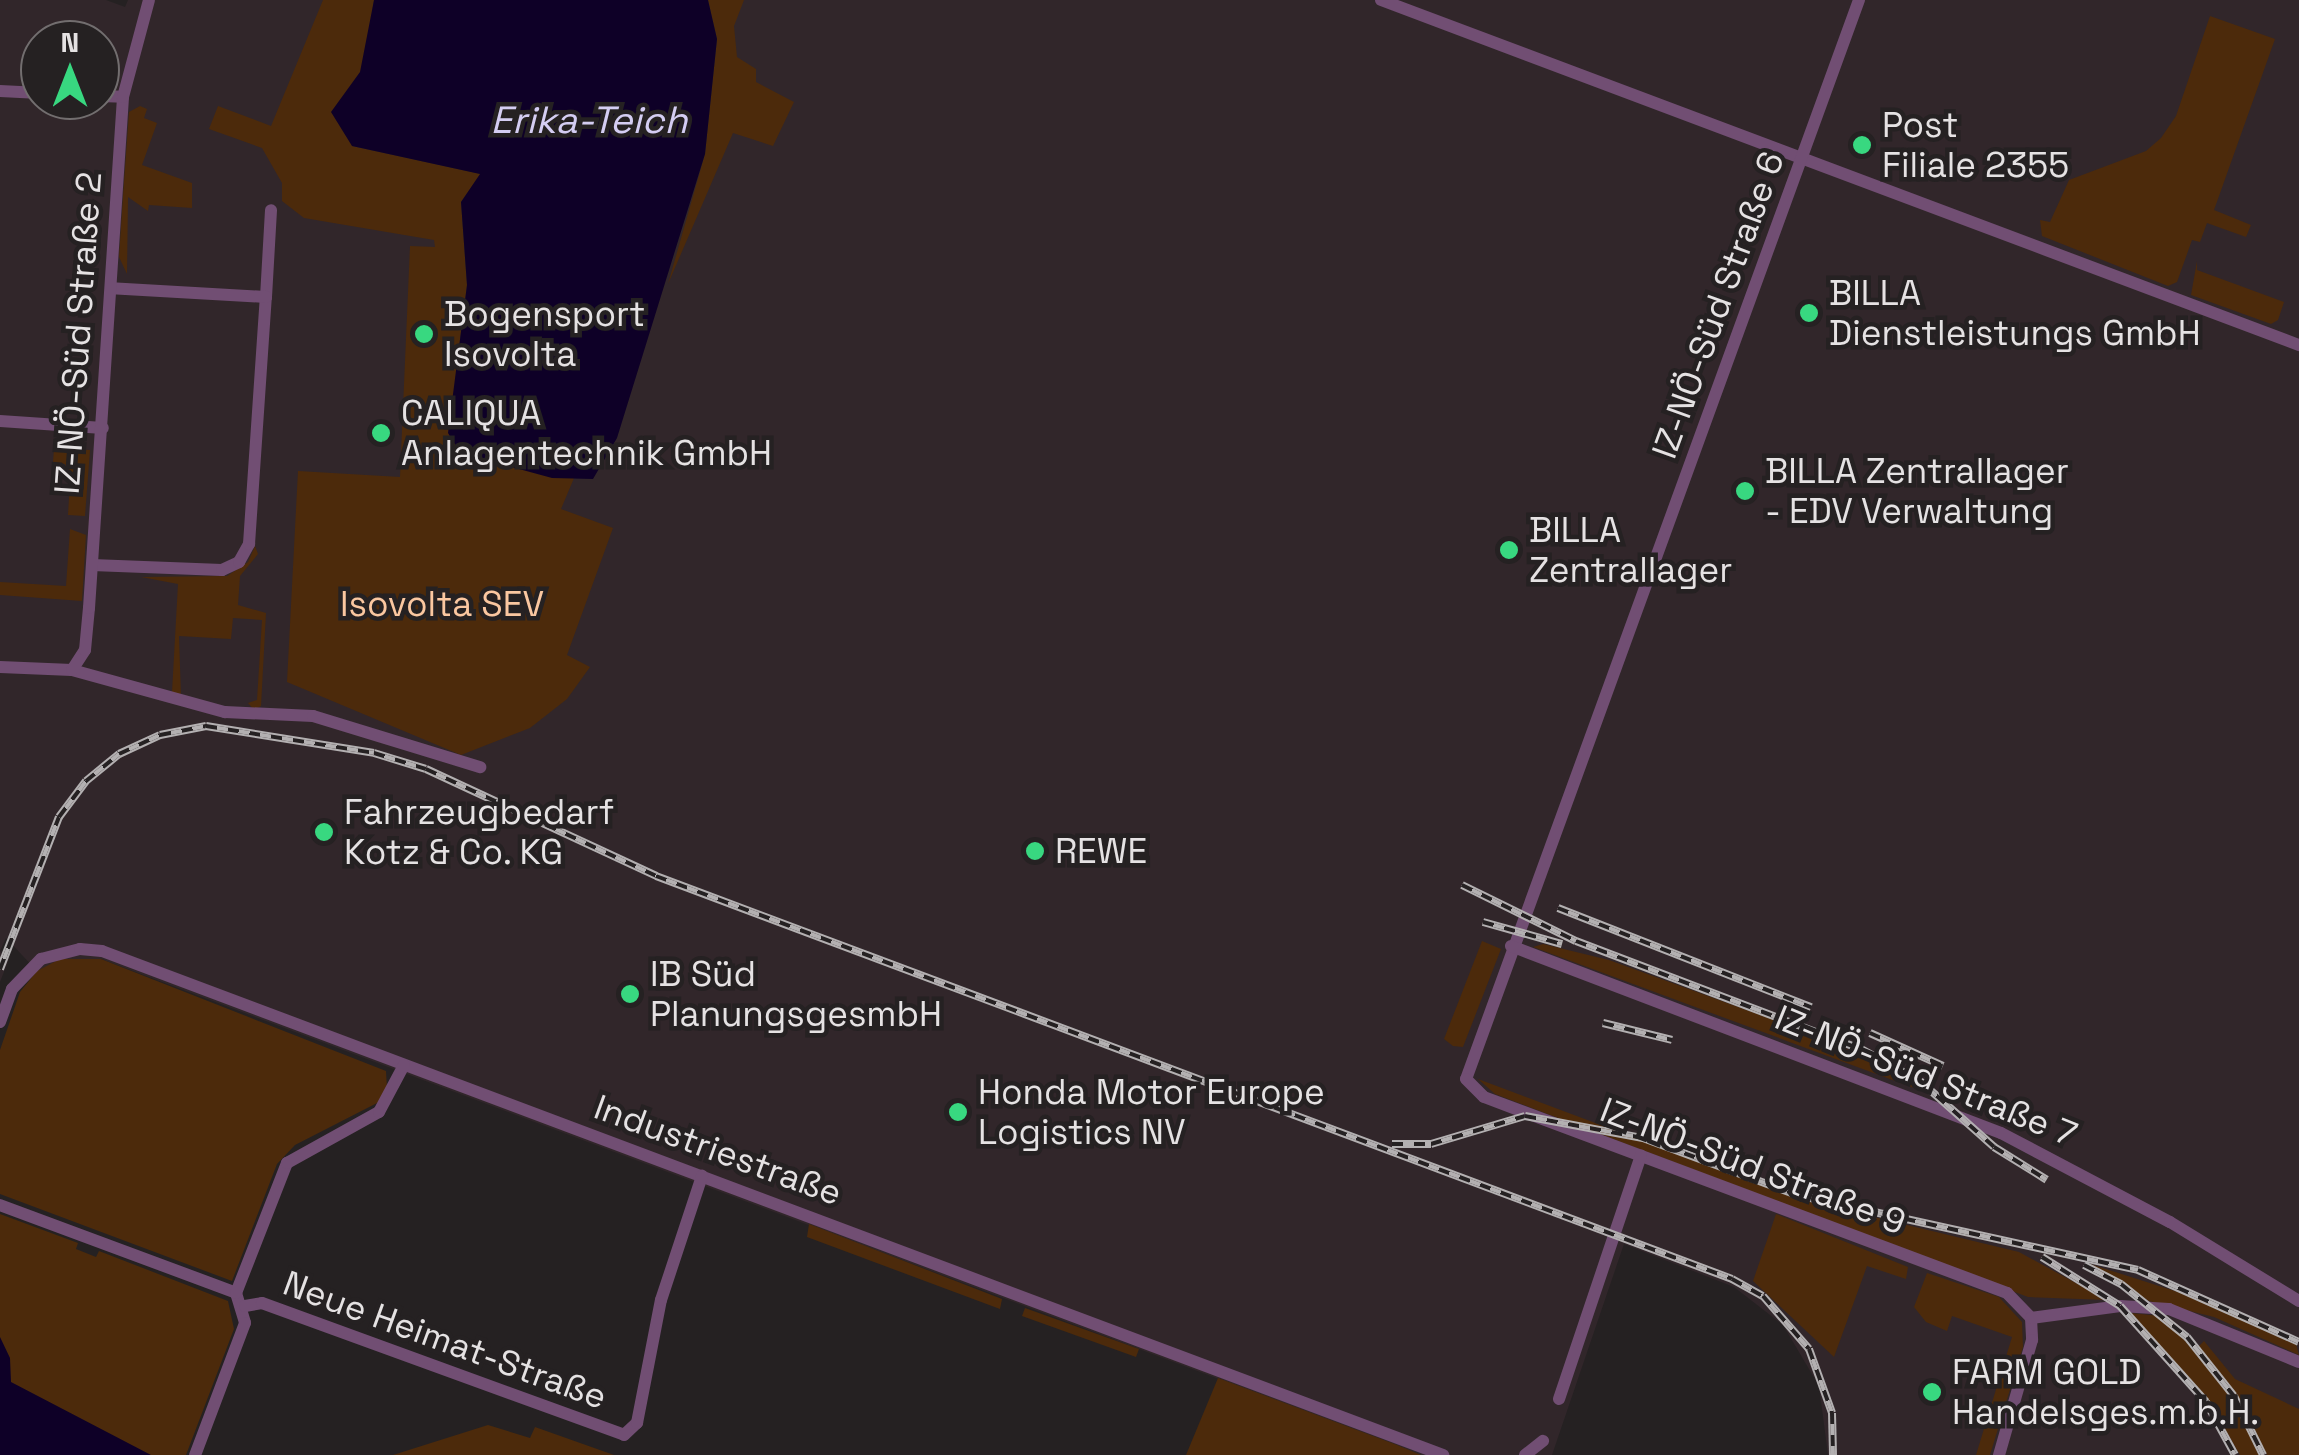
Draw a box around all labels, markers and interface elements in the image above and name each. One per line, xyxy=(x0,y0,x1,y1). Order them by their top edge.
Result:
north arrow xyxy=(20,20,120,120)
text: N xyxy=(61,24,79,60)
water label: Erika-Teich xyxy=(490,98,688,144)
place label: Post Filiale 2355 xyxy=(1882,104,2069,186)
marker: Post Filiale 2355 xyxy=(1851,134,1873,156)
street label: IZ-NÖ-Süd Straße 6 xyxy=(1643,146,1793,464)
street label: IZ-NÖ-Süd Straße 2 xyxy=(46,170,110,496)
place label: BILLA Dienstleistungs GmbH xyxy=(1829,272,2201,354)
place label: Bogensport Isovolta xyxy=(444,293,645,375)
marker: BILLA Dienstleistungs GmbH xyxy=(1798,302,1820,324)
marker: Bogensport Isovolta xyxy=(413,323,435,345)
place label: CALIQUA Anlagentechnik GmbH xyxy=(401,392,772,474)
marker: CALIQUA Anlagentechnik GmbH xyxy=(370,422,392,444)
place label: BILLA Zentrallager - EDV Verwaltung xyxy=(1765,450,2069,532)
marker: BILLA Zentrallager - EDV Verwaltung xyxy=(1734,480,1756,502)
place label: BILLA Zentrallager xyxy=(1529,509,1732,591)
marker: BILLA Zentrallager xyxy=(1498,539,1520,561)
park label: Isovolta SEV xyxy=(340,583,544,625)
place label: Fahrzeugbedarf Kotz & Co. KG xyxy=(344,791,614,873)
marker: Fahrzeugbedarf Kotz & Co. KG xyxy=(313,821,335,843)
place label: REWE xyxy=(1055,830,1147,872)
marker: REWE xyxy=(1024,840,1046,862)
place label: IB Süd PlanungsgesmbH xyxy=(650,953,942,1035)
marker: IB Süd PlanungsgesmbH xyxy=(619,983,641,1005)
street label: IZ-NÖ-Süd Straße 7 xyxy=(1769,996,2083,1156)
place label: Honda Motor Europe Logistics NV xyxy=(978,1071,1325,1153)
street label: Industriestraße xyxy=(589,1086,847,1214)
street label: IZ-NÖ-Süd Straße 9 xyxy=(1595,1088,1911,1244)
marker: Honda Motor Europe Logistics NV xyxy=(947,1101,969,1123)
street label: Neue Heimat-Straße xyxy=(278,1262,612,1418)
place label: FARM GOLD Handelsges.m.b.H. xyxy=(1952,1351,2259,1433)
marker: FARM GOLD Handelsges.m.b.H. xyxy=(1921,1381,1943,1403)

